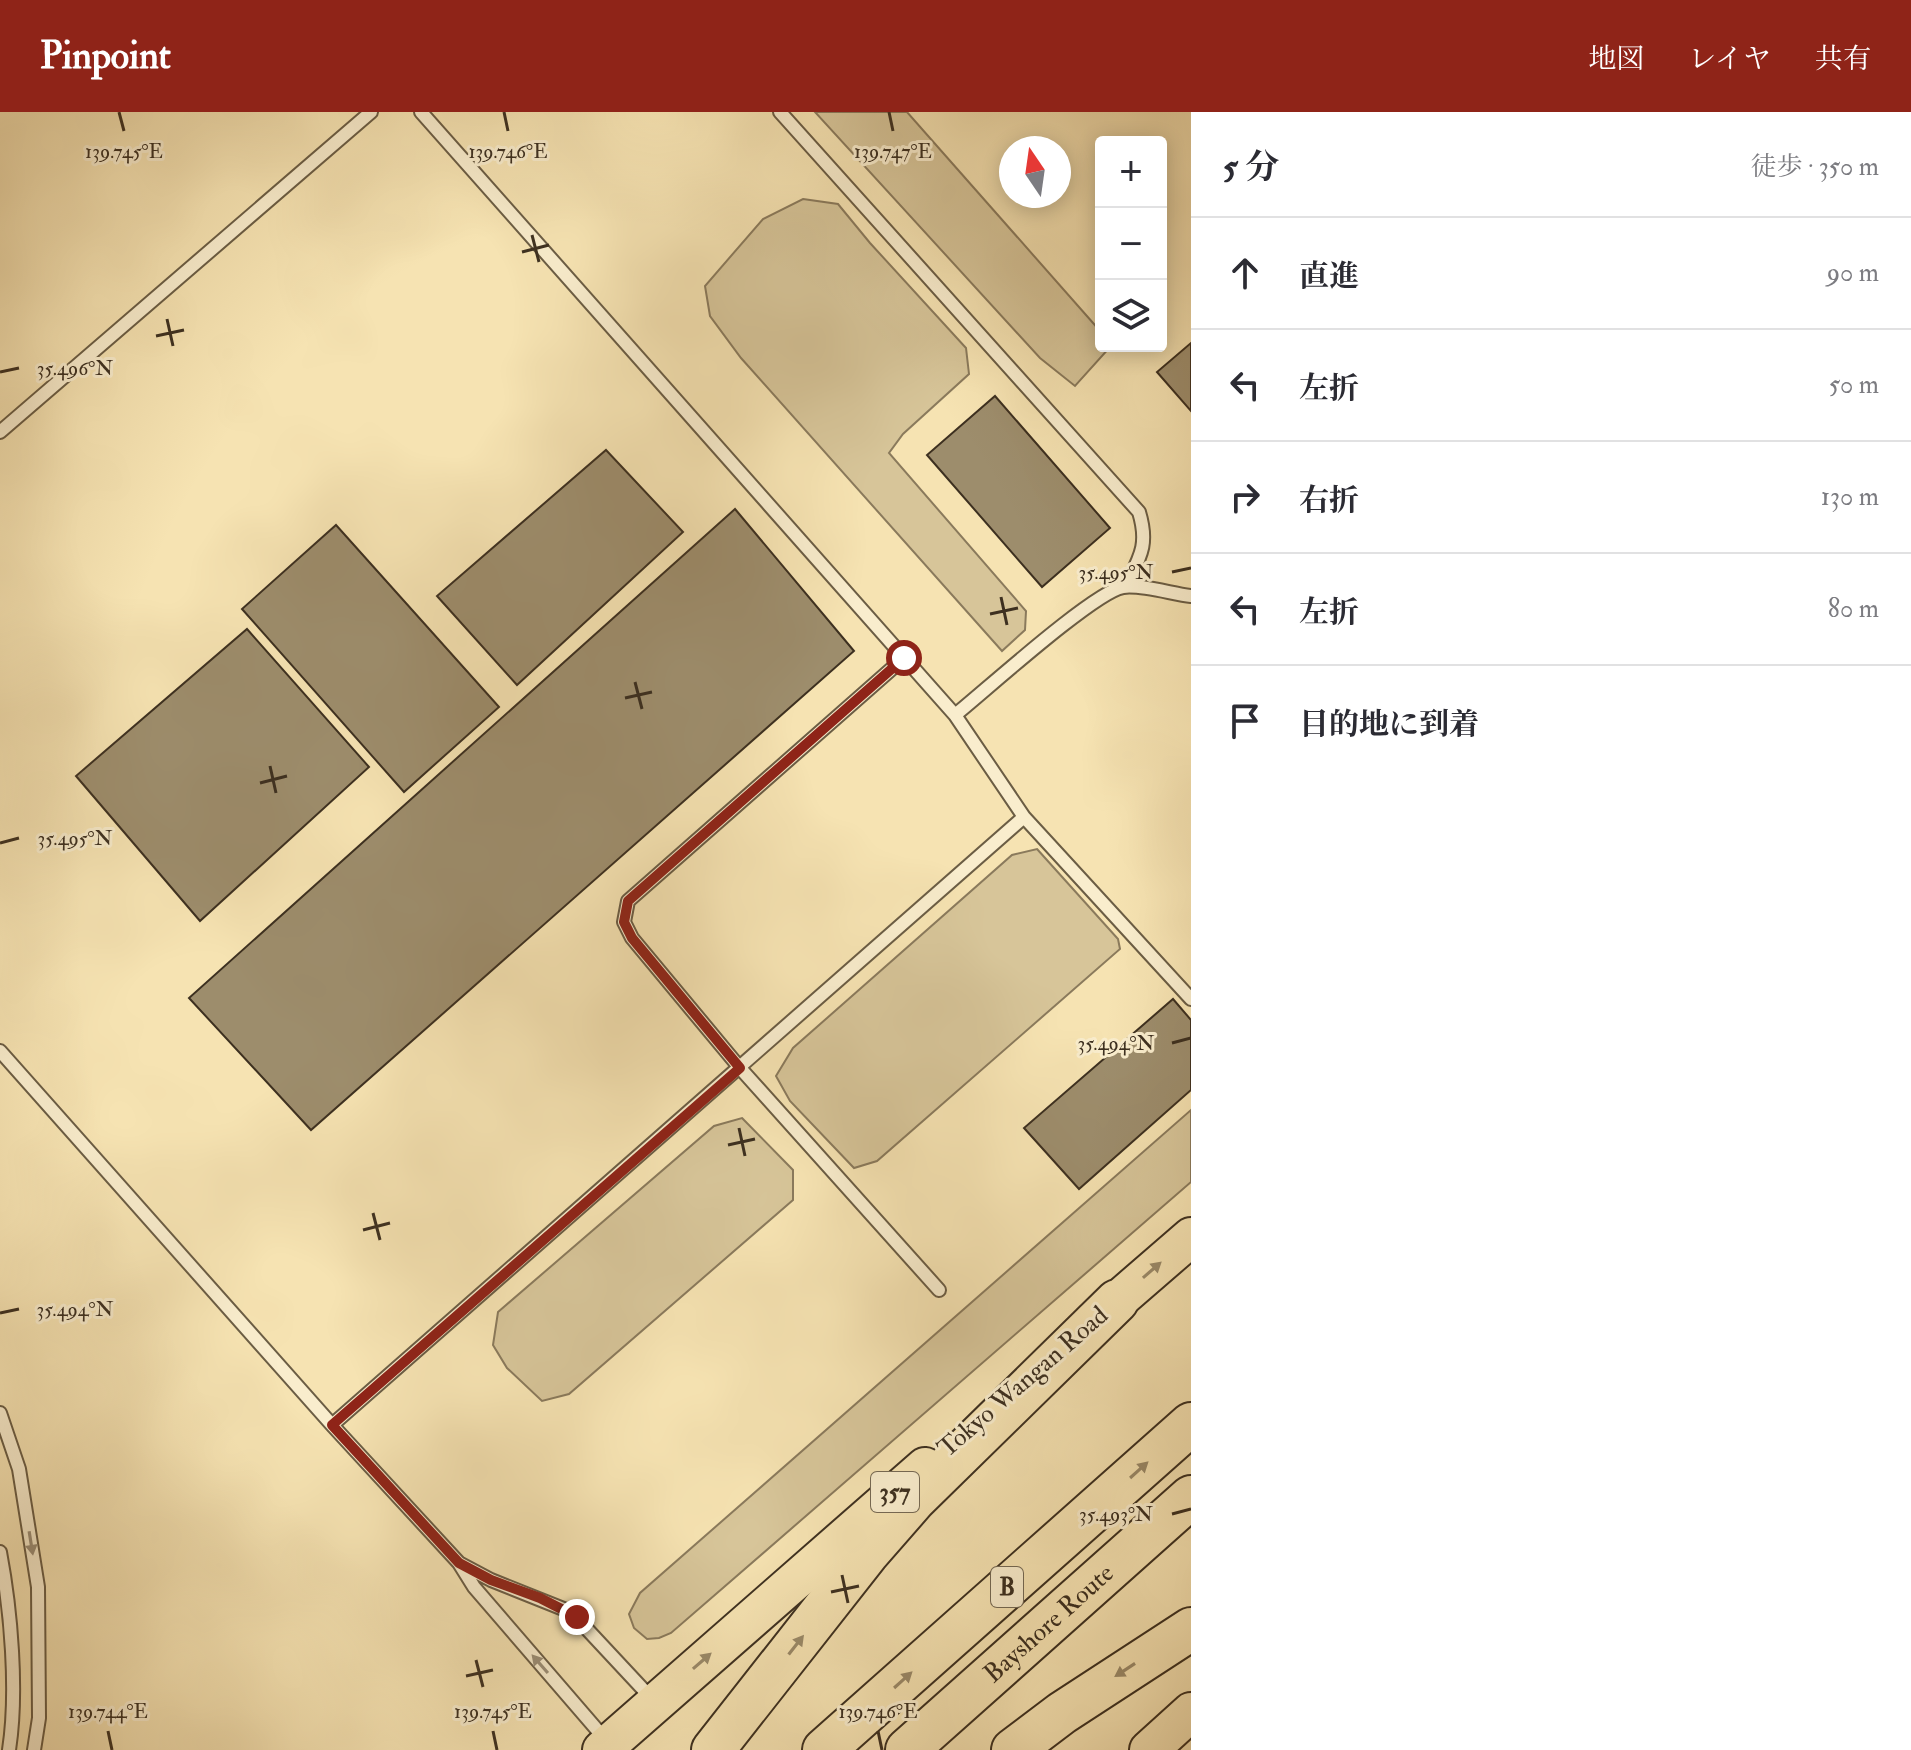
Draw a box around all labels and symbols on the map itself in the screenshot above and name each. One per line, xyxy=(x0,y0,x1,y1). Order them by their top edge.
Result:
north arrow xyxy=(999,136,1071,208)
text: 139.745°E xyxy=(85,139,163,164)
text: 139.746°E xyxy=(468,139,548,164)
text: 139.747°E xyxy=(854,139,932,164)
text: 35.496°N xyxy=(37,356,113,381)
text: 35.495°N xyxy=(1078,560,1154,585)
route start xyxy=(886,640,922,676)
text: 35.495°N xyxy=(37,826,113,851)
text: 35.494°N xyxy=(1077,1031,1155,1056)
one-way arrow xyxy=(1142,1262,1162,1279)
text: 35.494°N xyxy=(36,1297,114,1322)
street label: Tokyo Wangan Road xyxy=(931,1299,1115,1465)
one-way arrow xyxy=(1129,1462,1149,1479)
road number: 357 xyxy=(871,1472,919,1512)
text: 35.493°N xyxy=(1079,1502,1153,1527)
one-way arrow xyxy=(25,1531,37,1556)
street label: Bayshore Route xyxy=(977,1557,1121,1690)
road number: B xyxy=(991,1567,1023,1607)
route end xyxy=(559,1599,595,1635)
one-way arrow xyxy=(788,1635,804,1655)
one-way arrow xyxy=(692,1653,712,1670)
one-way arrow xyxy=(532,1654,549,1674)
one-way arrow xyxy=(1114,1663,1136,1677)
one-way arrow xyxy=(893,1671,912,1689)
text: 139.744°E xyxy=(68,1699,148,1724)
text: 139.745°E xyxy=(454,1699,532,1724)
text: 139.746°E xyxy=(838,1699,918,1724)

